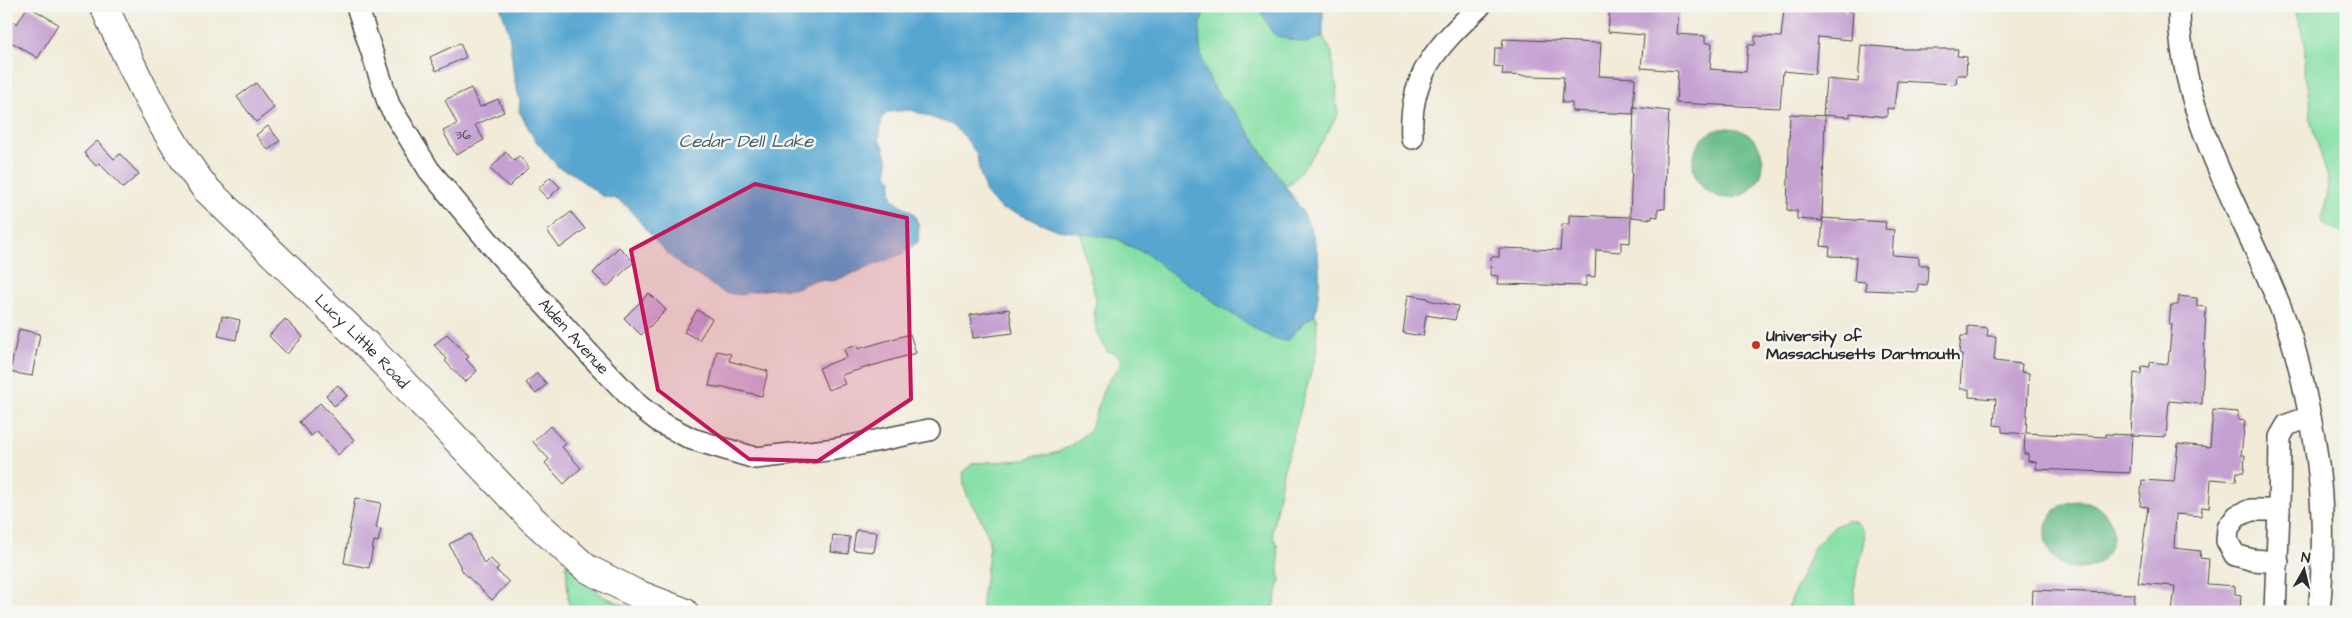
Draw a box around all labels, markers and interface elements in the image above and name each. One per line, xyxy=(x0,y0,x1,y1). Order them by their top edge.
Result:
house number: 36 xyxy=(455,125,471,145)
water label: Cedar Dell Lake xyxy=(679,129,815,154)
street label: Lucy Little Road xyxy=(310,289,414,393)
street label: Alden Avenue xyxy=(533,294,614,380)
place label: University of Massachusetts Dartmouth xyxy=(1766,325,1961,365)
marker: University of Massachusetts Dartmouth xyxy=(1750,339,1762,351)
north arrow xyxy=(2280,546,2330,596)
text: N xyxy=(2300,548,2312,569)

